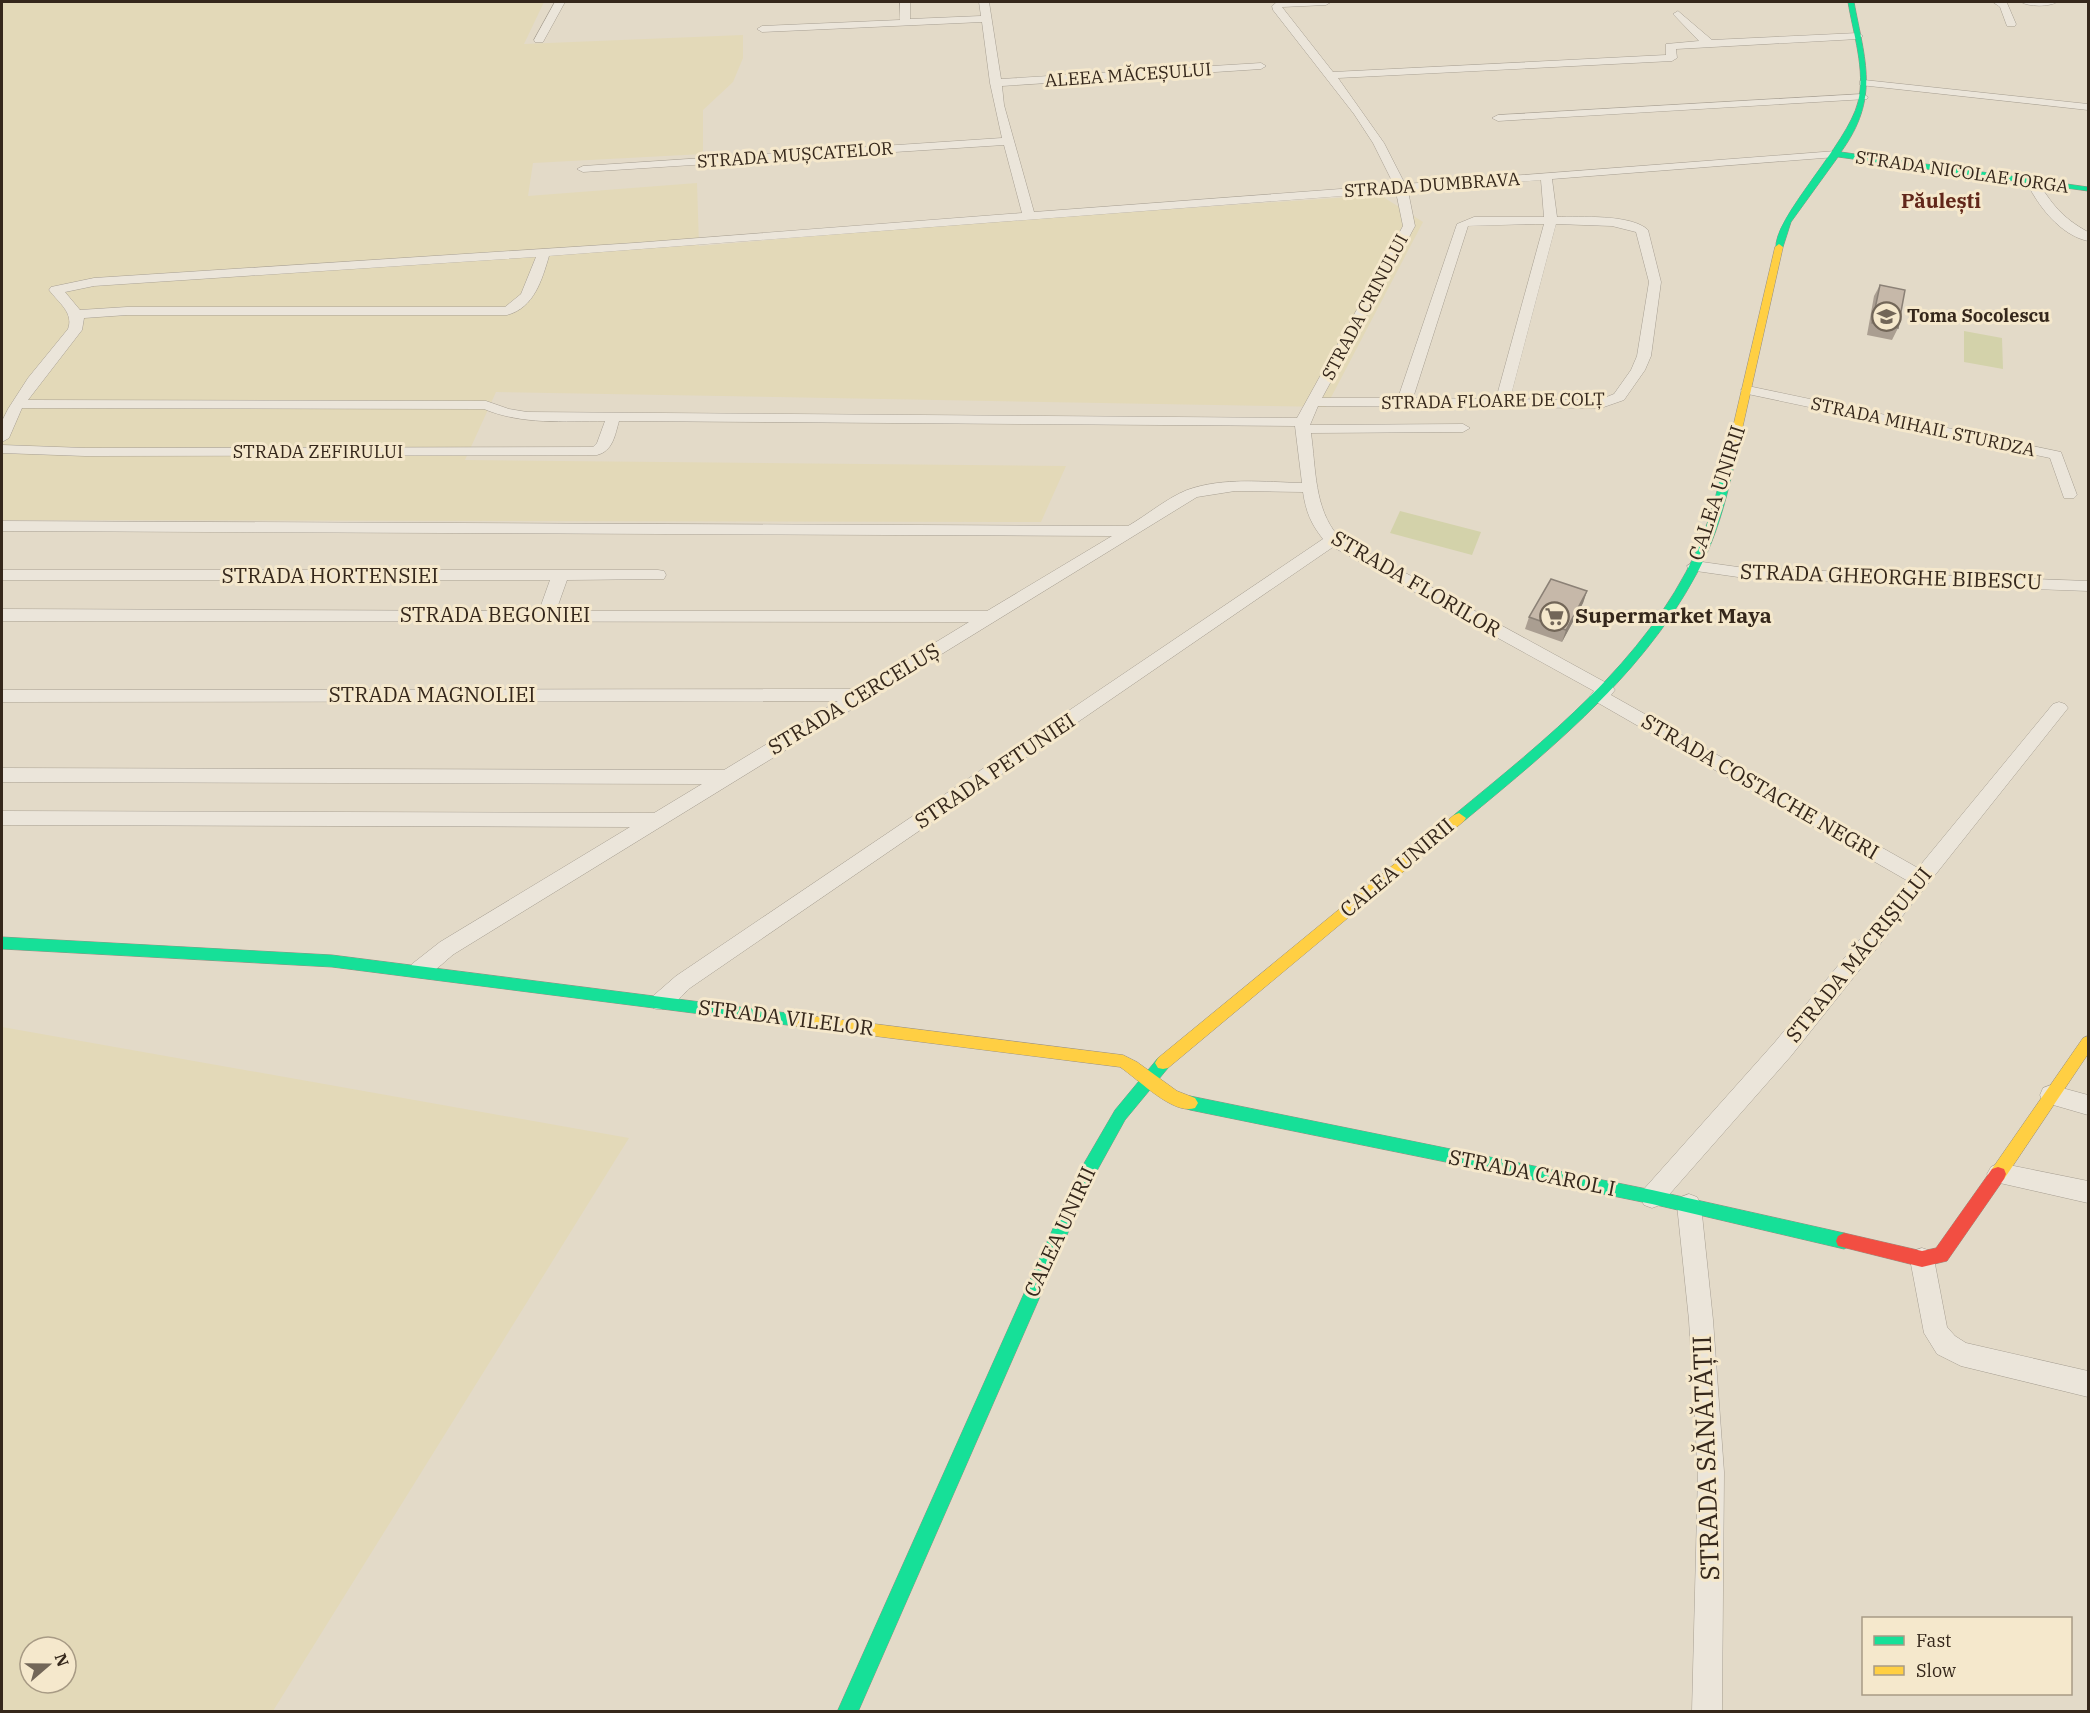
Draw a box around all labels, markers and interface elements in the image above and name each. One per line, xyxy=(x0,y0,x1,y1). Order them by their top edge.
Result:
street label: ALEEA MĂCEȘULUI xyxy=(1044,57,1212,92)
street label: STRADA MUȘCATELOR xyxy=(696,136,894,173)
street label: STRADA NICOLAE IORGA xyxy=(1854,145,2071,198)
street label: STRADA DUMBRAVA xyxy=(1343,167,1521,202)
district label: Păulești xyxy=(1901,187,1981,214)
street label: STRADA CRINULUI xyxy=(1316,230,1413,384)
school or university icon: Toma Socolescu xyxy=(1870,300,1902,332)
place label: Toma Socolescu xyxy=(1907,304,2050,327)
street label: STRADA FLOARE DE COLȚ xyxy=(1381,387,1605,414)
street label: STRADA MIHAIL STURDZA xyxy=(1809,391,2038,462)
street label: CALEA UNIRII xyxy=(1681,421,1751,564)
street label: STRADA ZEFIRULUI xyxy=(233,440,403,463)
street label: STRADA FLORILOR xyxy=(1327,523,1506,643)
street label: STRADA GHEORGHE BIBESCU xyxy=(1739,557,2043,595)
street label: STRADA HORTENSIEI xyxy=(221,561,439,589)
street label: STRADA BEGONIEI xyxy=(400,600,590,628)
supermarket icon: Supermarket Maya xyxy=(1538,600,1570,632)
place label: Supermarket Maya xyxy=(1575,601,1772,629)
street label: STRADA CERCELUȘ xyxy=(762,636,945,761)
street label: STRADA MAGNOLIEI xyxy=(328,680,536,708)
street label: STRADA PETUNIEI xyxy=(909,706,1080,834)
street label: STRADA COSTACHE NEGRI xyxy=(1637,707,1884,866)
street label: CALEA UNIRII xyxy=(1333,811,1459,923)
street label: STRADA MĂCRIȘULUI xyxy=(1779,861,1938,1048)
street label: STRADA VILELOR xyxy=(697,992,875,1042)
street label: STRADA CAROL I xyxy=(1446,1142,1618,1202)
street label: CALEA UNIRII xyxy=(1017,1162,1101,1301)
street label: STRADA SĂNĂTĂȚII xyxy=(1684,1335,1726,1581)
legend xyxy=(1862,1617,2072,1695)
text: Fast xyxy=(1916,1629,1951,1652)
north arrow xyxy=(18,1635,78,1695)
text: N xyxy=(51,1651,74,1669)
text: Slow xyxy=(1916,1659,1956,1682)

